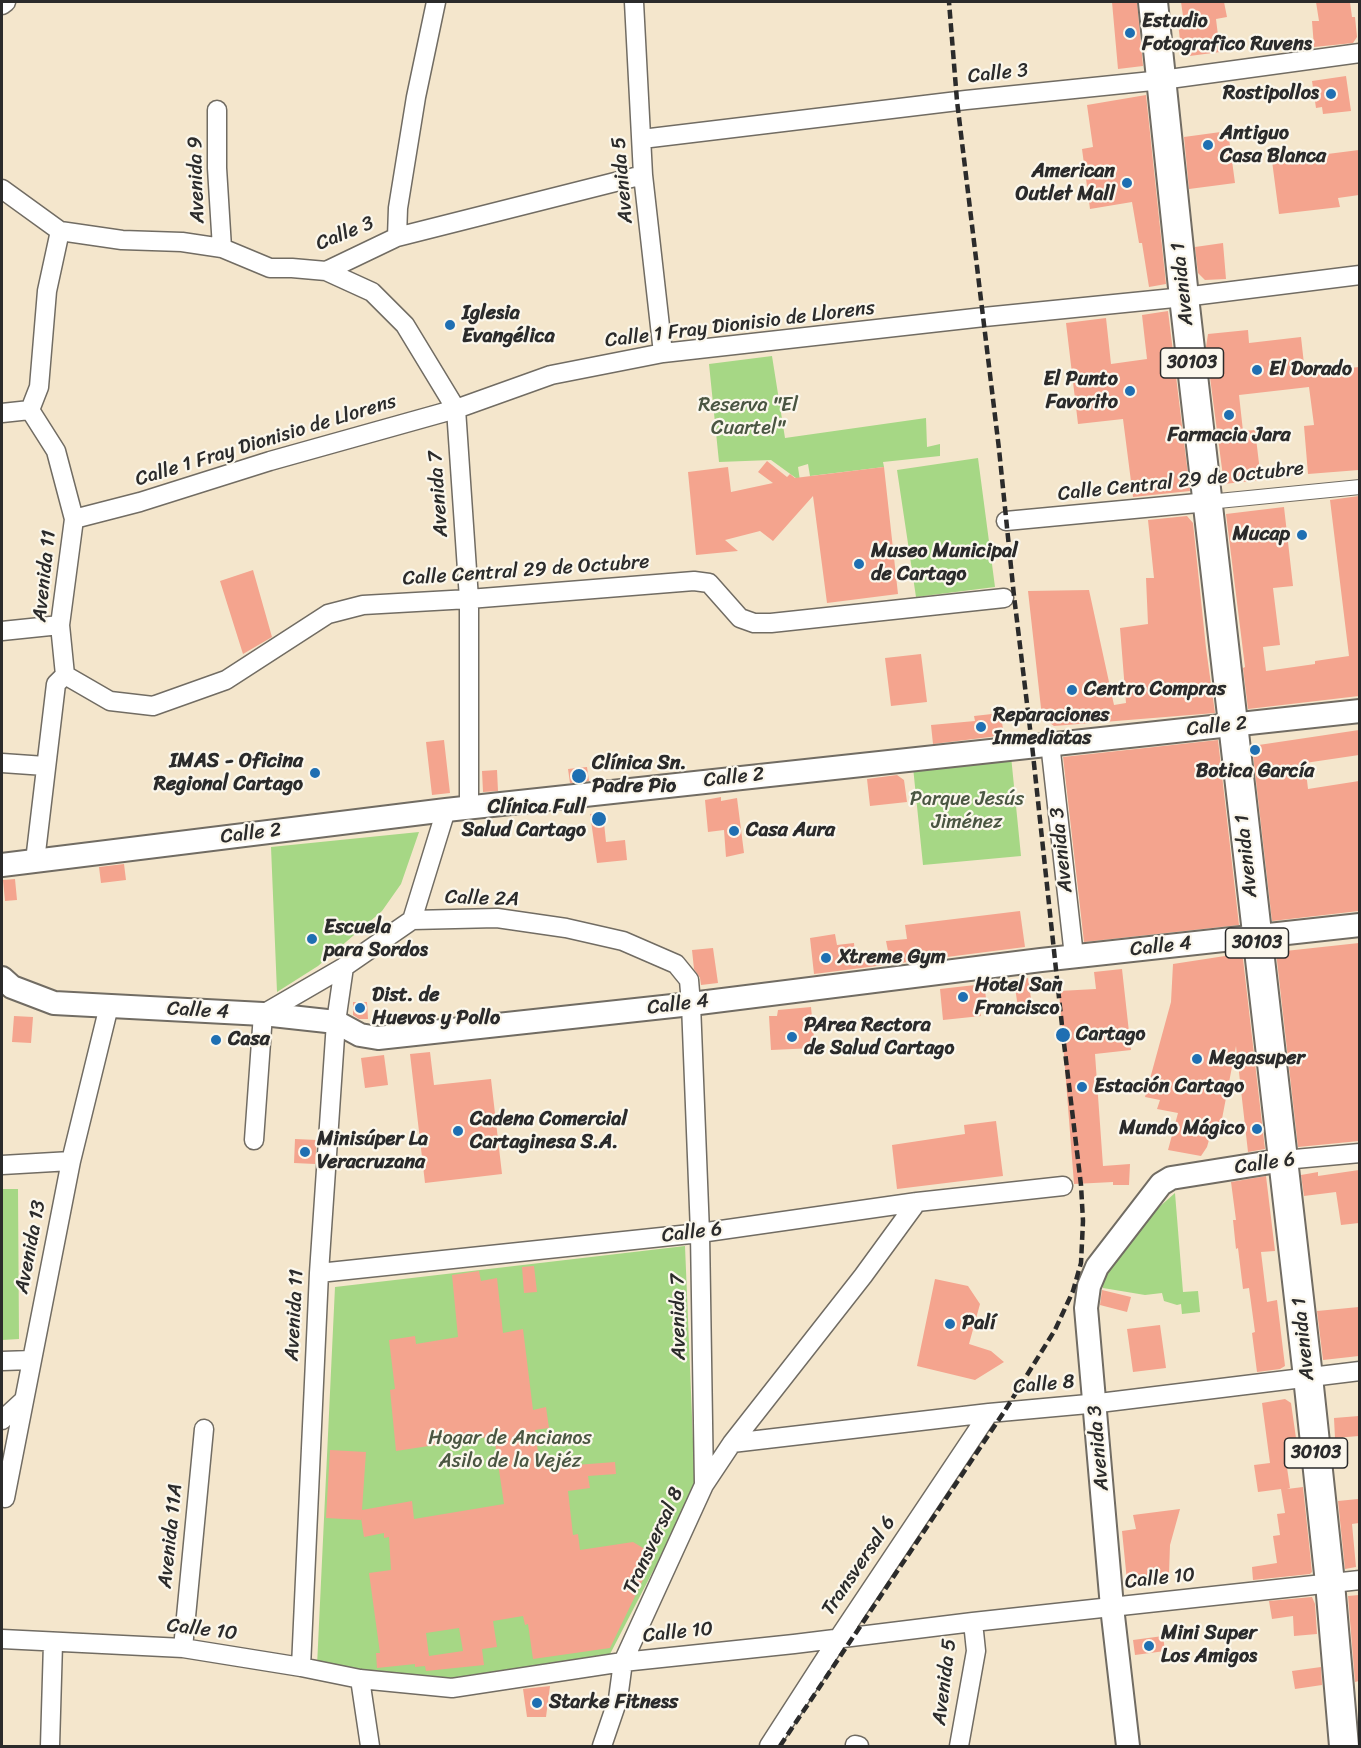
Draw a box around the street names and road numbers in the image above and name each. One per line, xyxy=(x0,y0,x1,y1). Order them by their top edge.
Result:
street label: Calle 3 xyxy=(967,59,1029,89)
street label: Avenida 9 xyxy=(183,136,211,224)
street label: Avenida 5 xyxy=(607,136,639,224)
street label: Calle 3 xyxy=(313,212,377,256)
street label: Avenida 1 xyxy=(1167,241,1199,327)
street label: Calle 1 Fray Dionisio de Llorens xyxy=(604,297,876,353)
road number: 30103 xyxy=(1160,348,1224,378)
street label: Calle 1 Fray Dionisio de Llorens xyxy=(133,390,399,492)
street label: Avenida 7 xyxy=(424,450,454,538)
street label: Calle Central 29 de Octubre xyxy=(1057,457,1305,507)
street label: Avenida 11 xyxy=(28,529,62,623)
street label: Calle Central 29 de Octubre xyxy=(402,550,650,592)
street label: Calle 2 xyxy=(1185,712,1249,742)
street label: Calle 2 xyxy=(702,763,766,793)
street label: Avenida 3 xyxy=(1046,806,1078,894)
street label: Avenida 1 xyxy=(1231,813,1263,899)
street label: Calle 2 xyxy=(219,818,283,850)
street label: Calle 2A xyxy=(445,886,519,912)
road number: 30103 xyxy=(1226,928,1288,958)
street label: Calle 4 xyxy=(1129,932,1193,962)
street label: Calle 4 xyxy=(646,989,710,1021)
street label: Calle 4 xyxy=(166,997,230,1025)
street label: Calle 6 xyxy=(1233,1148,1297,1180)
street label: Avenida 13 xyxy=(10,1198,52,1296)
street label: Calle 6 xyxy=(660,1217,724,1249)
street label: Avenida 11 xyxy=(281,1268,309,1362)
street label: Avenida 7 xyxy=(666,1274,692,1360)
street label: Avenida 1 xyxy=(1288,1296,1320,1382)
street label: Calle 8 xyxy=(1012,1370,1076,1400)
street label: Avenida 3 xyxy=(1083,1404,1115,1492)
road number: 30103 xyxy=(1284,1438,1348,1468)
street label: Avenida 11A xyxy=(154,1483,188,1589)
street label: Transversal 8 xyxy=(619,1484,689,1598)
street label: Transversal 6 xyxy=(817,1512,901,1620)
street label: Calle 10 xyxy=(1124,1563,1196,1595)
street label: Calle 10 xyxy=(165,1614,239,1646)
street label: Calle 10 xyxy=(642,1617,714,1649)
street label: Avenida 5 xyxy=(928,1637,962,1727)

